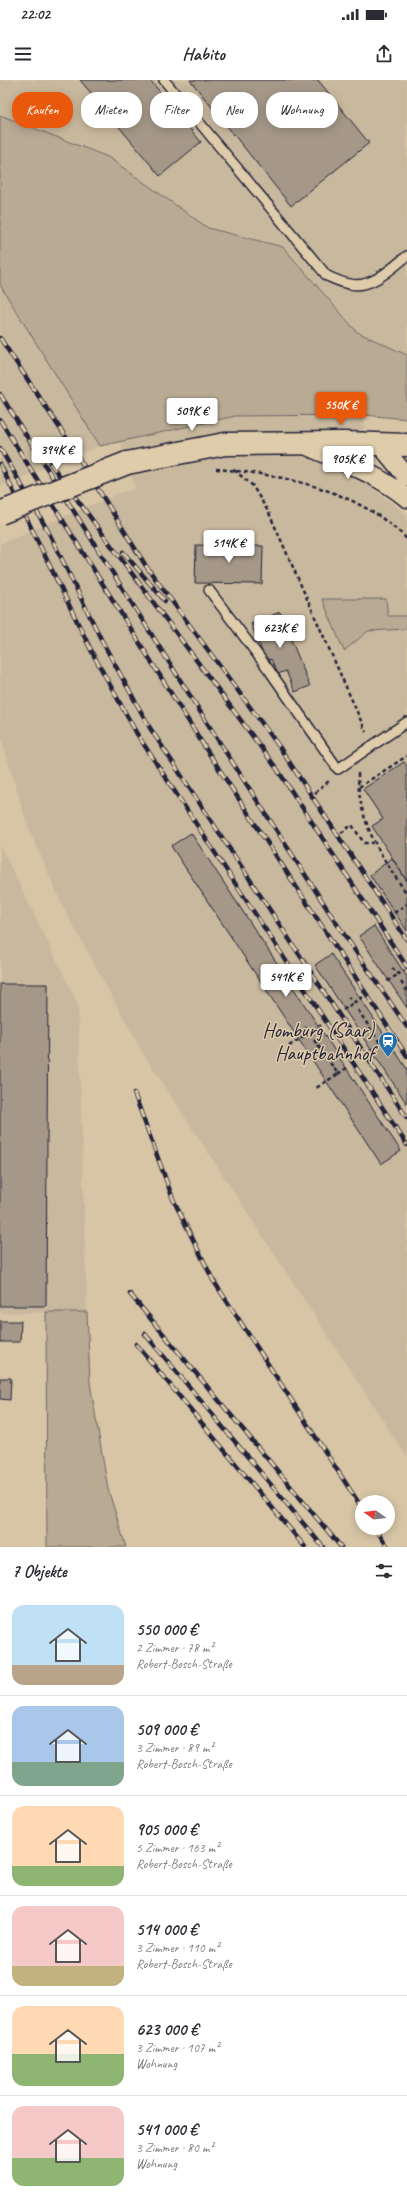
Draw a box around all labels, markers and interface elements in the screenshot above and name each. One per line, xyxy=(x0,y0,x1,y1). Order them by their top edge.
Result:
text: 22:02 xyxy=(20,5,50,24)
icon: menu xyxy=(12,43,34,65)
text: Habito xyxy=(182,43,225,65)
icon: share xyxy=(373,43,395,65)
chip: Kaufen xyxy=(12,92,73,128)
chip: Mieten xyxy=(81,92,142,128)
chip: Filter xyxy=(150,92,203,128)
chip: Neu xyxy=(211,92,258,128)
chip: Wohnung xyxy=(266,92,338,128)
pin: 550K € xyxy=(308,392,374,426)
text: 550K € xyxy=(325,397,357,413)
pin: 509K € xyxy=(159,398,225,432)
text: 509K € xyxy=(176,403,208,419)
pin: 394K € xyxy=(24,437,90,471)
text: 394K € xyxy=(41,442,74,458)
pin: 905K € xyxy=(315,446,381,480)
text: 905K € xyxy=(332,451,364,467)
pin: 514K € xyxy=(196,530,262,564)
text: 514K € xyxy=(213,535,245,551)
pin: 623K € xyxy=(247,615,313,649)
text: 623K € xyxy=(263,620,297,636)
pin: 541K € xyxy=(253,964,319,998)
text: 541K € xyxy=(270,969,302,985)
place label: Homburg (Saar) Hauptbahnhof xyxy=(263,1018,378,1066)
station icon: Homburg (Saar) Hauptbahnhof xyxy=(377,1030,399,1058)
north arrow xyxy=(355,1495,395,1535)
map controls xyxy=(355,1495,395,1535)
icon: filters xyxy=(373,1560,395,1582)
text: 7 Objekte xyxy=(12,1561,67,1582)
text: 550 000 € xyxy=(136,1619,197,1640)
icon: home xyxy=(44,1621,92,1669)
text: 2 Zimmer · 78 m² xyxy=(136,1640,213,1656)
text: Robert-Bosch-Straße xyxy=(136,1656,232,1672)
text: 509 000 € xyxy=(136,1719,197,1740)
icon: home xyxy=(44,1722,92,1770)
text: 3 Zimmer · 89 m² xyxy=(136,1740,213,1756)
text: Robert-Bosch-Straße xyxy=(136,1756,232,1772)
text: 905 000 € xyxy=(136,1819,197,1840)
icon: home xyxy=(44,1822,92,1870)
text: 5 Zimmer · 163 m² xyxy=(136,1840,219,1856)
text: Robert-Bosch-Straße xyxy=(136,1856,232,1872)
text: 514 000 € xyxy=(136,1919,198,1940)
icon: home xyxy=(44,1922,92,1970)
text: 3 Zimmer · 110 m² xyxy=(136,1940,219,1956)
text: Robert-Bosch-Straße xyxy=(136,1956,232,1972)
text: 623 000 € xyxy=(136,2019,198,2040)
icon: home xyxy=(44,2022,92,2070)
text: 3 Zimmer · 107 m² xyxy=(136,2040,219,2056)
text: Wohnung xyxy=(136,2056,177,2072)
text: 541 000 € xyxy=(136,2119,198,2140)
icon: home xyxy=(44,2122,92,2170)
text: 3 Zimmer · 80 m² xyxy=(136,2140,213,2156)
text: Wohnung xyxy=(136,2156,177,2172)

